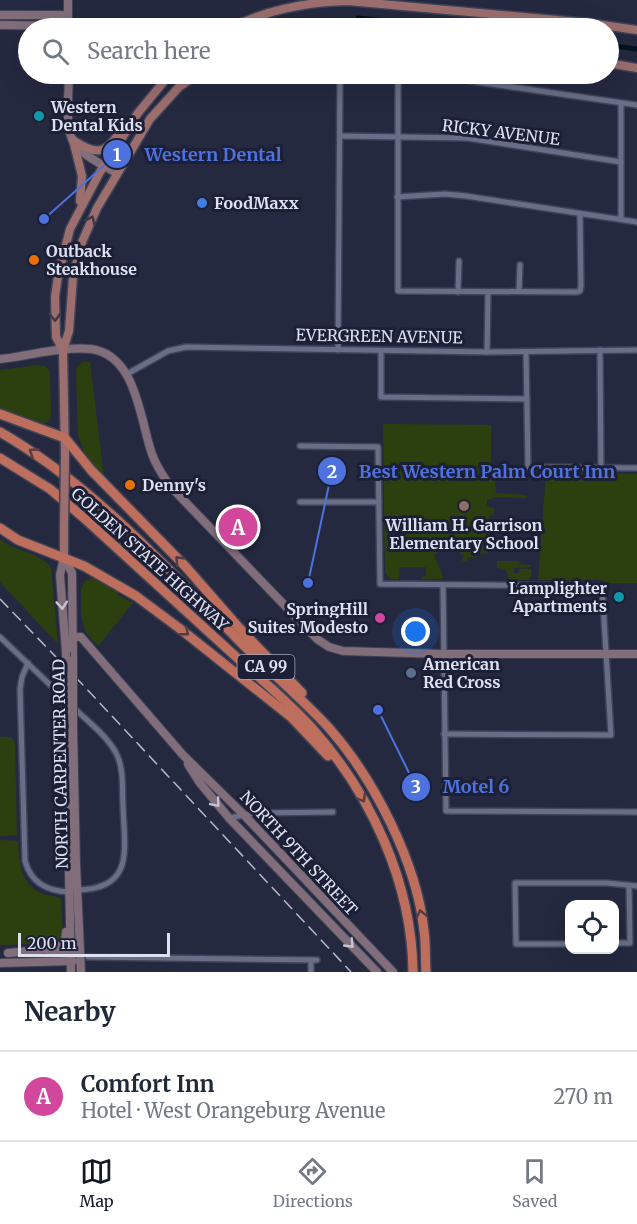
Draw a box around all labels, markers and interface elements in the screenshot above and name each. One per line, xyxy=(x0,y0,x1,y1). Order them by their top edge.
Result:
search box xyxy=(18,18,619,84)
icon: search xyxy=(39,35,72,68)
text: Search here xyxy=(87,37,210,65)
place label: Western Dental Kids xyxy=(50,97,143,135)
marker: Western Dental Kids xyxy=(32,109,46,123)
street label: RICKY AVENUE xyxy=(441,115,562,149)
callout: Western Dental xyxy=(102,136,293,172)
text: 1 xyxy=(113,143,121,166)
text: Western Dental xyxy=(144,143,282,166)
place label: FoodMaxx xyxy=(214,193,299,213)
marker: FoodMaxx xyxy=(195,196,209,210)
one-way arrow xyxy=(84,216,96,227)
place label: Outback Steakhouse xyxy=(46,241,137,279)
marker: Outback Steakhouse xyxy=(27,253,41,267)
one-way arrow xyxy=(49,312,61,321)
street label: EVERGREEN AVENUE xyxy=(295,325,464,347)
one-way arrow xyxy=(29,448,40,459)
callout: Best Western Palm Court Inn xyxy=(317,453,627,489)
text: 2 xyxy=(327,460,337,483)
text: Best Western Palm Court Inn xyxy=(359,460,615,483)
place label: Denny's xyxy=(142,475,206,495)
marker: Denny's xyxy=(123,478,137,492)
street label: GOLDEN STATE HIGHWAY xyxy=(67,483,233,635)
marker: William H. Garrison Elementary School xyxy=(457,499,471,513)
pin: A xyxy=(218,504,258,550)
place label: William H. Garrison Elementary School xyxy=(385,515,543,553)
one-way arrow xyxy=(175,556,186,567)
place label: Lamplighter Apartments xyxy=(509,578,608,616)
marker: Lamplighter Apartments xyxy=(612,590,626,604)
place label: SpringHill Suites Modesto xyxy=(248,599,368,637)
one-way arrow xyxy=(55,600,68,609)
marker: SpringHill Suites Modesto xyxy=(373,611,387,625)
your location xyxy=(401,617,430,646)
one-way arrow xyxy=(178,625,189,636)
place label: American Red Cross xyxy=(422,654,500,692)
road number: CA 99 xyxy=(238,655,294,679)
street label: NORTH CARPENTER ROAD xyxy=(48,659,72,869)
marker: American Red Cross xyxy=(404,666,418,680)
callout: Motel 6 xyxy=(401,769,521,805)
text: 3 xyxy=(411,775,421,798)
text: Motel 6 xyxy=(443,775,509,798)
street label: NORTH 9TH STREET xyxy=(236,787,362,919)
one-way arrow xyxy=(355,792,366,802)
one-way arrow xyxy=(209,796,220,807)
map controls xyxy=(565,900,619,954)
button: locate xyxy=(565,900,619,954)
one-way arrow xyxy=(415,909,428,919)
scale bar xyxy=(18,930,170,958)
text: 200 m xyxy=(27,933,77,953)
one-way arrow xyxy=(343,937,354,948)
text: Nearby xyxy=(24,995,116,1028)
text: Comfort Inn xyxy=(81,1070,215,1098)
text: A xyxy=(36,1084,51,1109)
text: 270 m xyxy=(553,1084,613,1109)
text: Hotel · West Orangeburg Avenue xyxy=(81,1098,385,1123)
tab: Map xyxy=(80,1155,114,1211)
tab: Directions xyxy=(273,1155,353,1211)
tab: Saved xyxy=(512,1155,557,1211)

